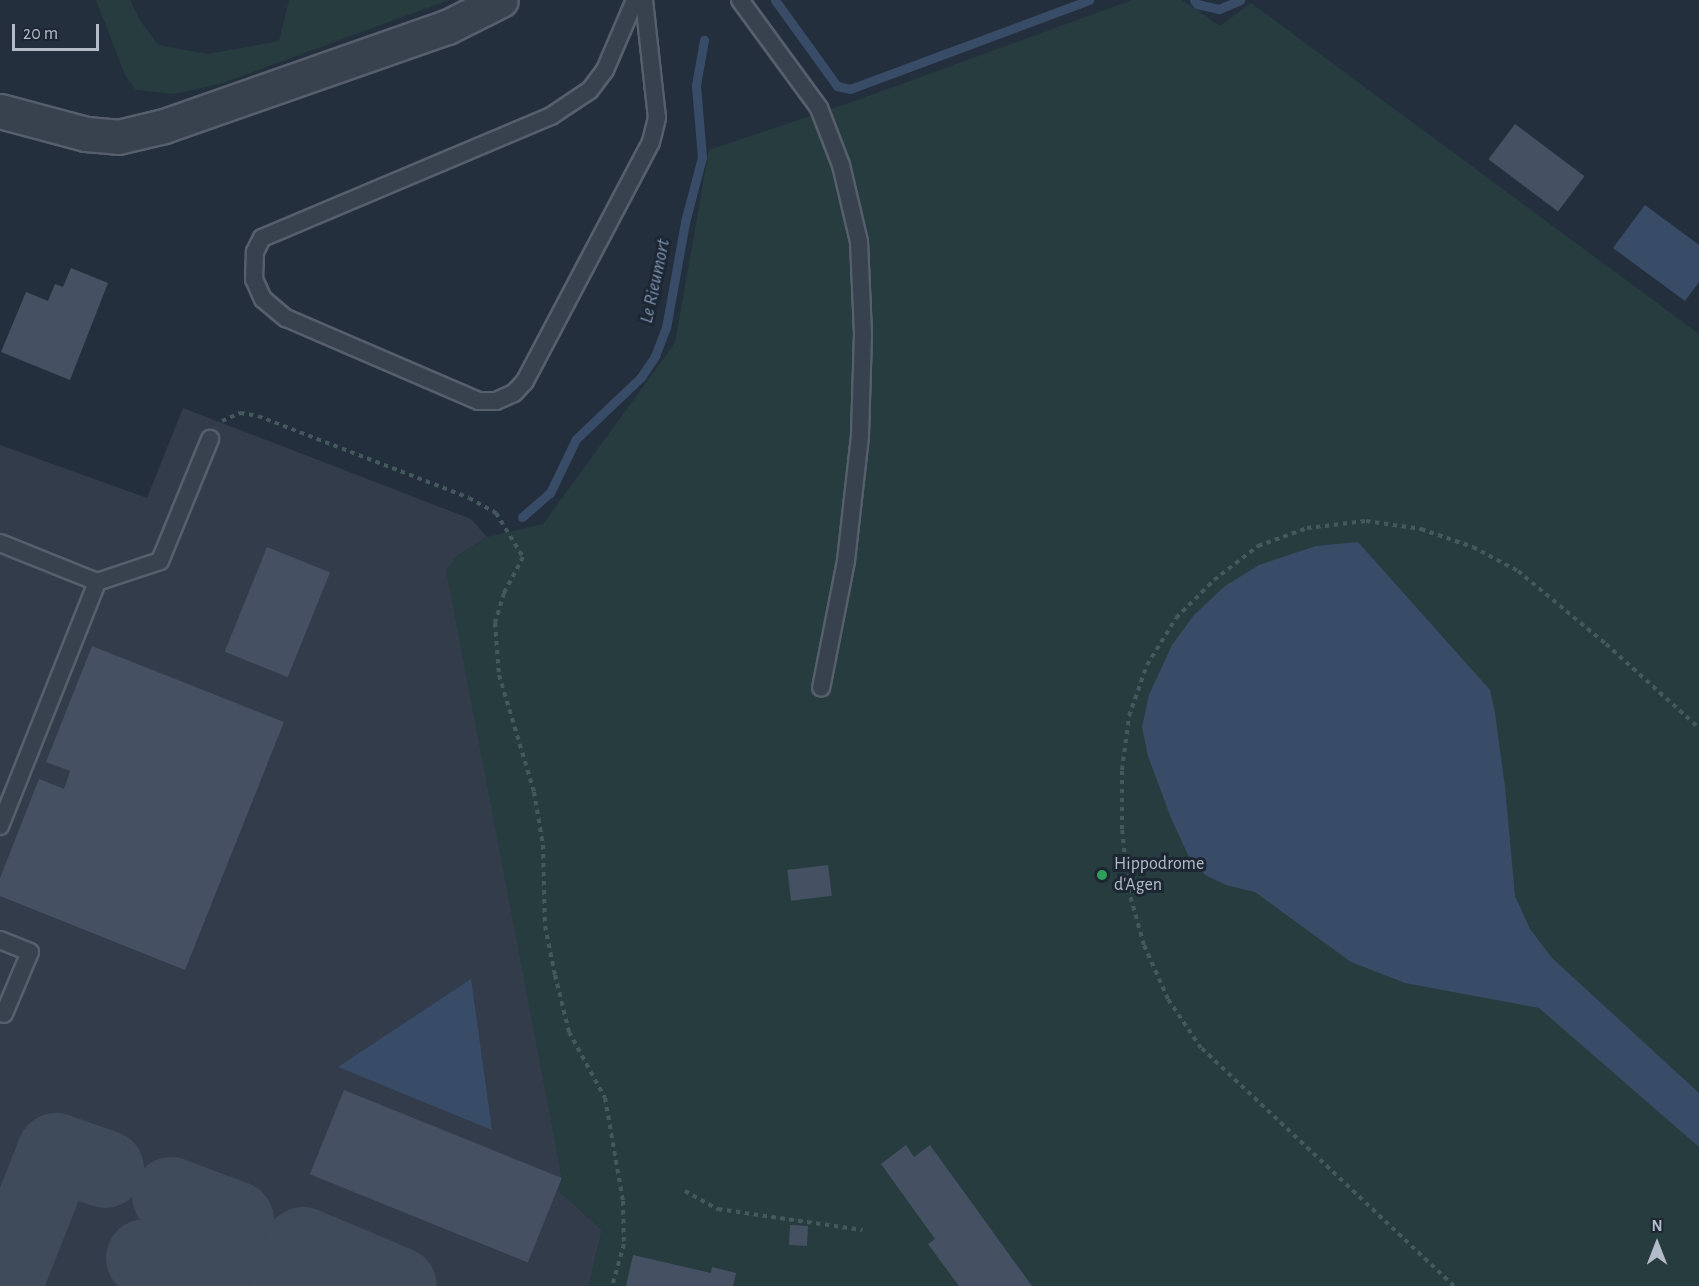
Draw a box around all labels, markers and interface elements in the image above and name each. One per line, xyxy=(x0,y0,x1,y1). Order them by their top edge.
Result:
scale bar xyxy=(15,12,102,50)
text: 20 m xyxy=(23,25,58,43)
water label: Le Rieumort xyxy=(634,237,676,325)
place label: Hippodrome d'Agen xyxy=(1114,854,1204,896)
marker: Hippodrome d'Agen xyxy=(1095,868,1109,882)
north arrow xyxy=(1627,1214,1687,1274)
text: N xyxy=(1651,1218,1663,1234)

